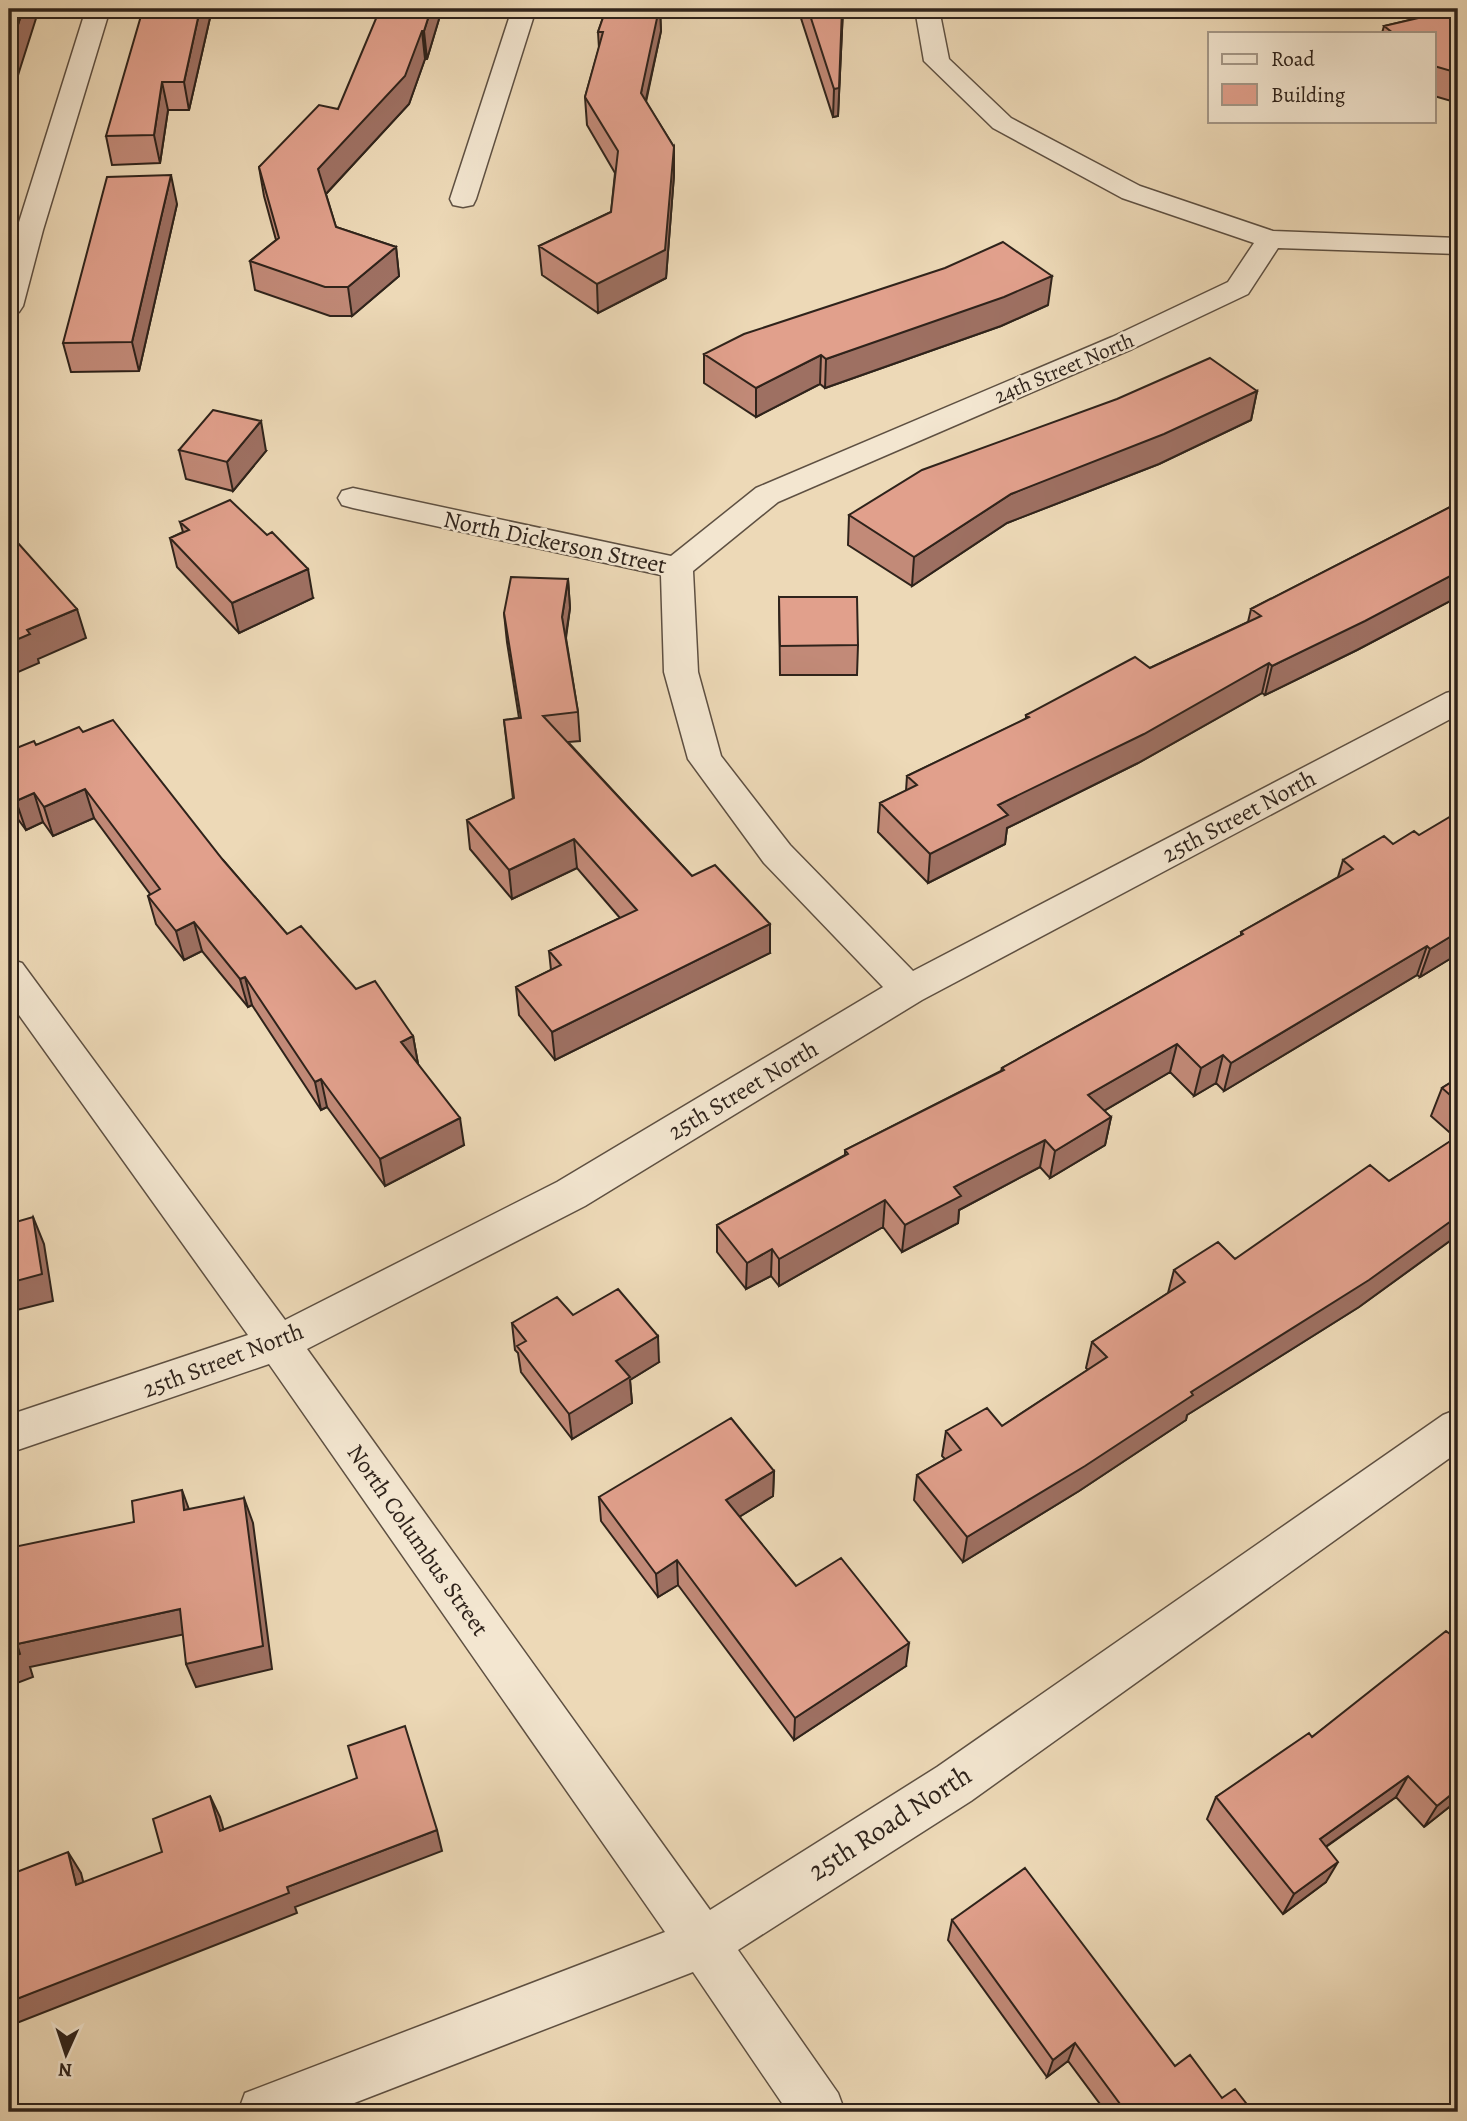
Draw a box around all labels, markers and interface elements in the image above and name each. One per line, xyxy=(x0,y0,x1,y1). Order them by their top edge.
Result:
legend xyxy=(1208,32,1436,122)
text: Road xyxy=(1271,45,1315,73)
text: Building xyxy=(1271,81,1346,109)
street label: 24th Street North xyxy=(990,326,1138,410)
street label: North Dickerson Street xyxy=(441,503,669,581)
street label: 25th Street North xyxy=(1157,762,1322,870)
street label: 25th Street North xyxy=(662,1033,824,1147)
street label: 25th Street North xyxy=(138,1315,308,1405)
street label: North Columbus Street xyxy=(340,1438,496,1642)
street label: 25th Road North xyxy=(801,1756,979,1890)
north arrow xyxy=(32,2020,102,2090)
text: N xyxy=(57,2057,73,2083)

